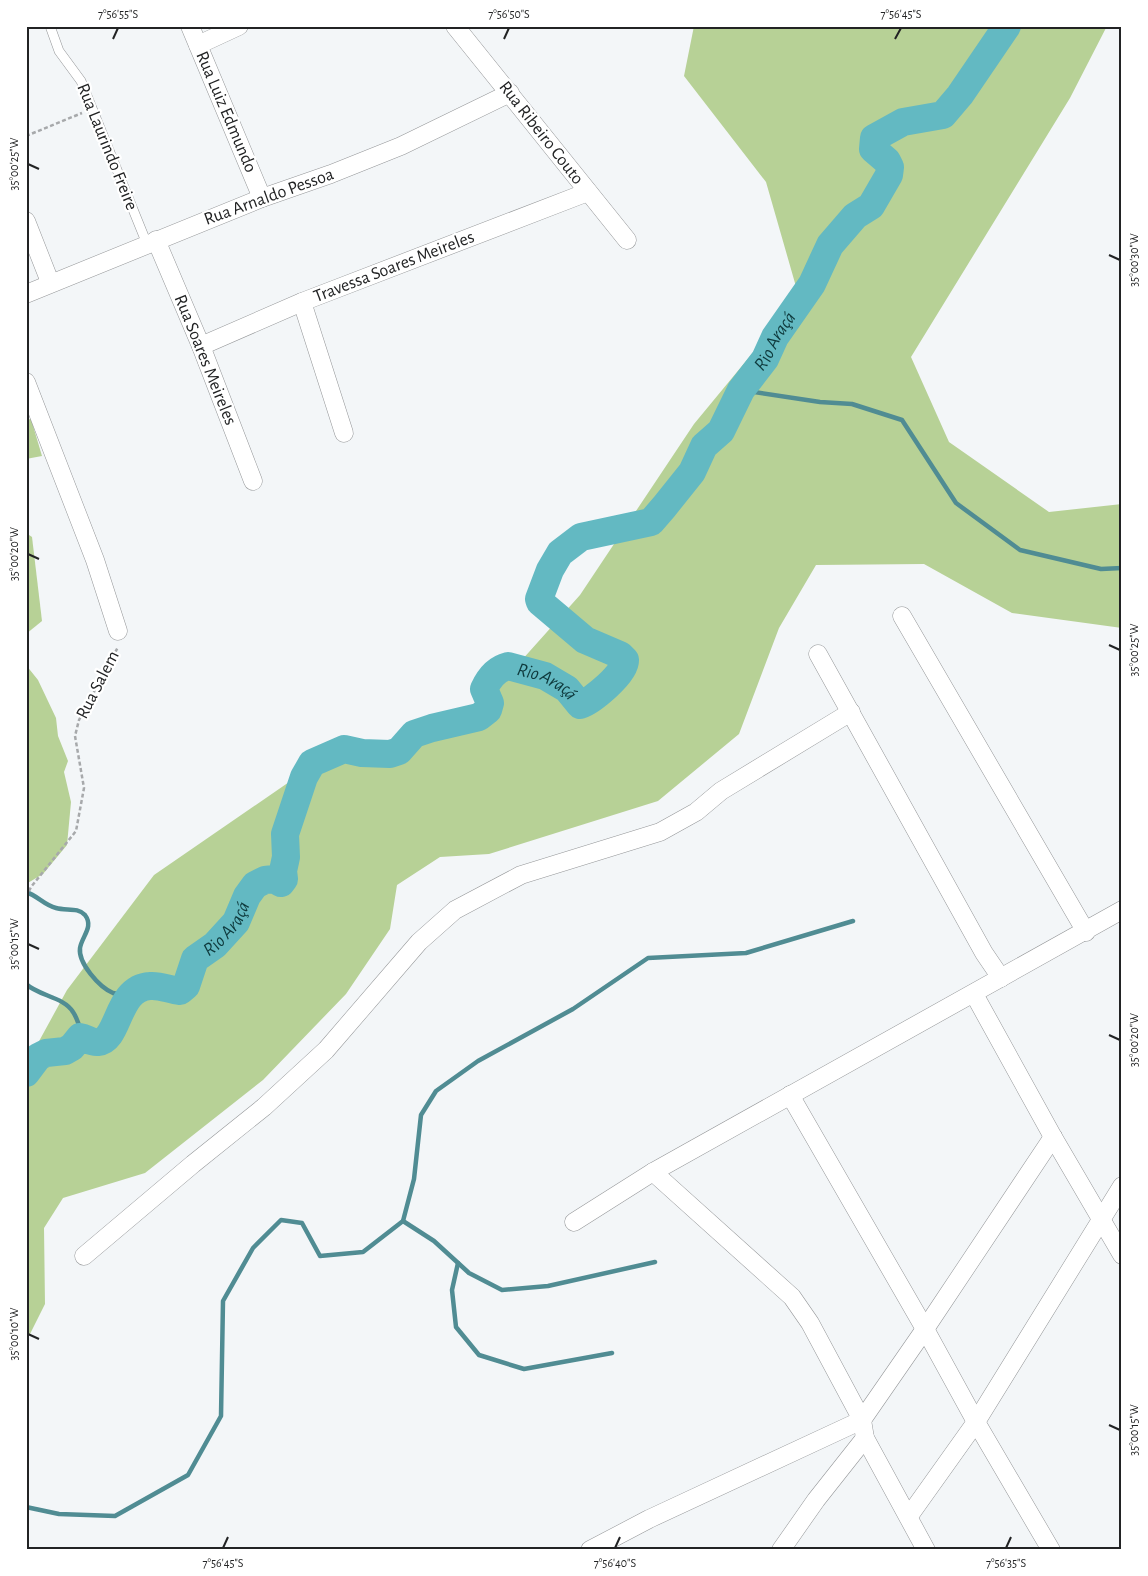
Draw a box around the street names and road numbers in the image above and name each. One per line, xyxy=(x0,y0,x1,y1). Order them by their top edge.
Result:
street label: Rua Luiz Edmundo xyxy=(192,49,260,175)
street label: Rua Ribeiro Couto xyxy=(495,78,587,188)
street label: Rua Laurindo Freire xyxy=(73,81,141,213)
street label: Rua Arnaldo Pessoa xyxy=(202,165,336,229)
street label: Travessa Soares Meireles xyxy=(311,228,477,306)
street label: Rua Soares Meireles xyxy=(171,292,239,428)
street label: Rua Salem xyxy=(73,648,123,722)

